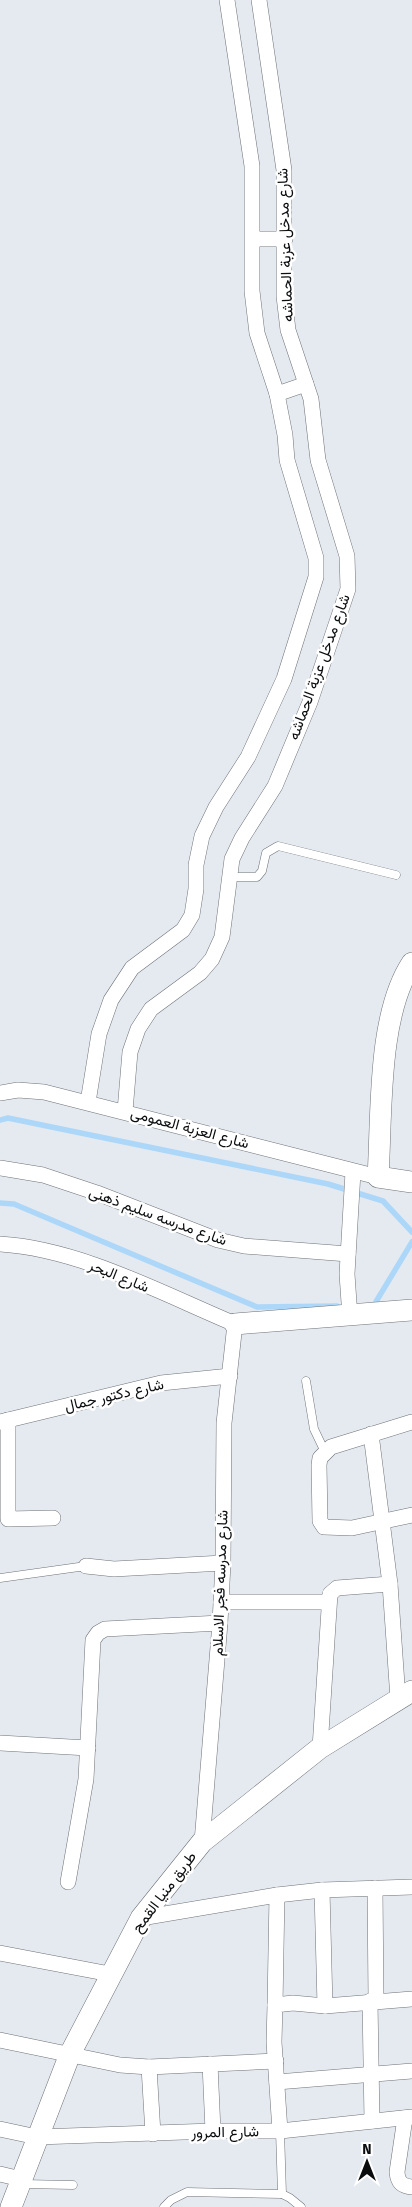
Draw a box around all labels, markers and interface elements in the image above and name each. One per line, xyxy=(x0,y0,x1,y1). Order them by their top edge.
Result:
street label: شارع مدخل عزبة الحماشه xyxy=(273,168,299,322)
street label: شارع مدخل عزبة الحماشه xyxy=(284,592,356,743)
street label: شارع العزبة العمومى xyxy=(128,1104,251,1154)
street label: شارع مدرسه سليم ذهنى xyxy=(86,1183,230,1251)
street label: شارع البحر xyxy=(85,1255,152,1298)
street label: شارع دكتور جمال xyxy=(63,1375,166,1417)
street label: شارع مدرسه فجر الاسلام xyxy=(208,1509,234,1656)
street label: طريق منيا القمح xyxy=(128,1848,202,1937)
street label: شارع المرور xyxy=(190,2122,259,2144)
north arrow xyxy=(342,2137,392,2187)
text: N xyxy=(362,2141,372,2158)

